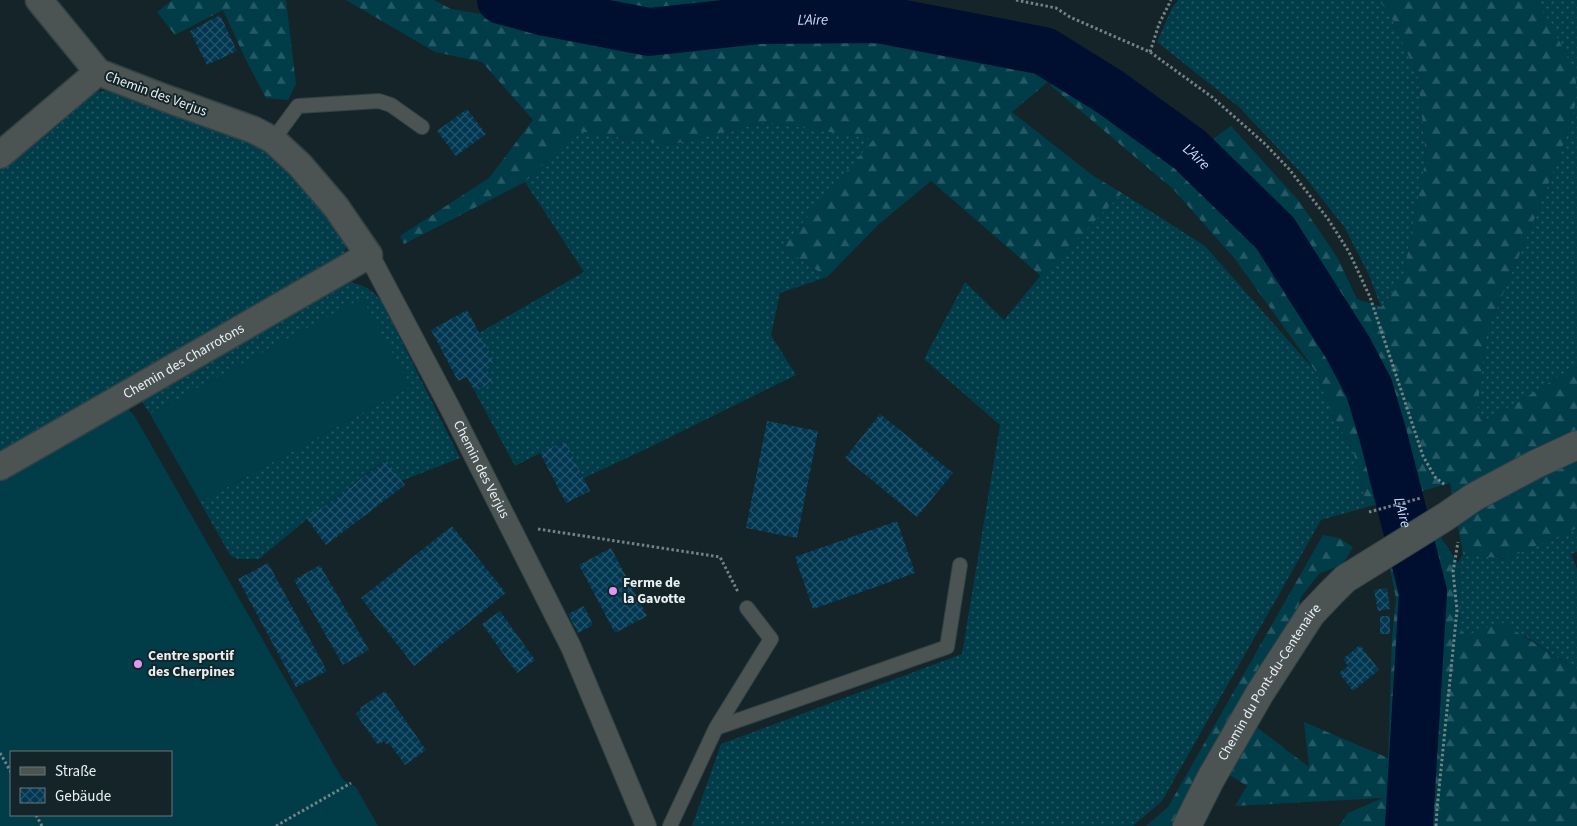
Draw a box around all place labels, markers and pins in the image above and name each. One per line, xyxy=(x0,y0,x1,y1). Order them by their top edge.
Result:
place label: Ferme de la Gavotte xyxy=(623,573,686,609)
marker: Ferme de la Gavotte xyxy=(607,585,619,597)
place label: Centre sportif des Cherpines xyxy=(148,646,235,682)
marker: Centre sportif des Cherpines xyxy=(132,658,144,670)

